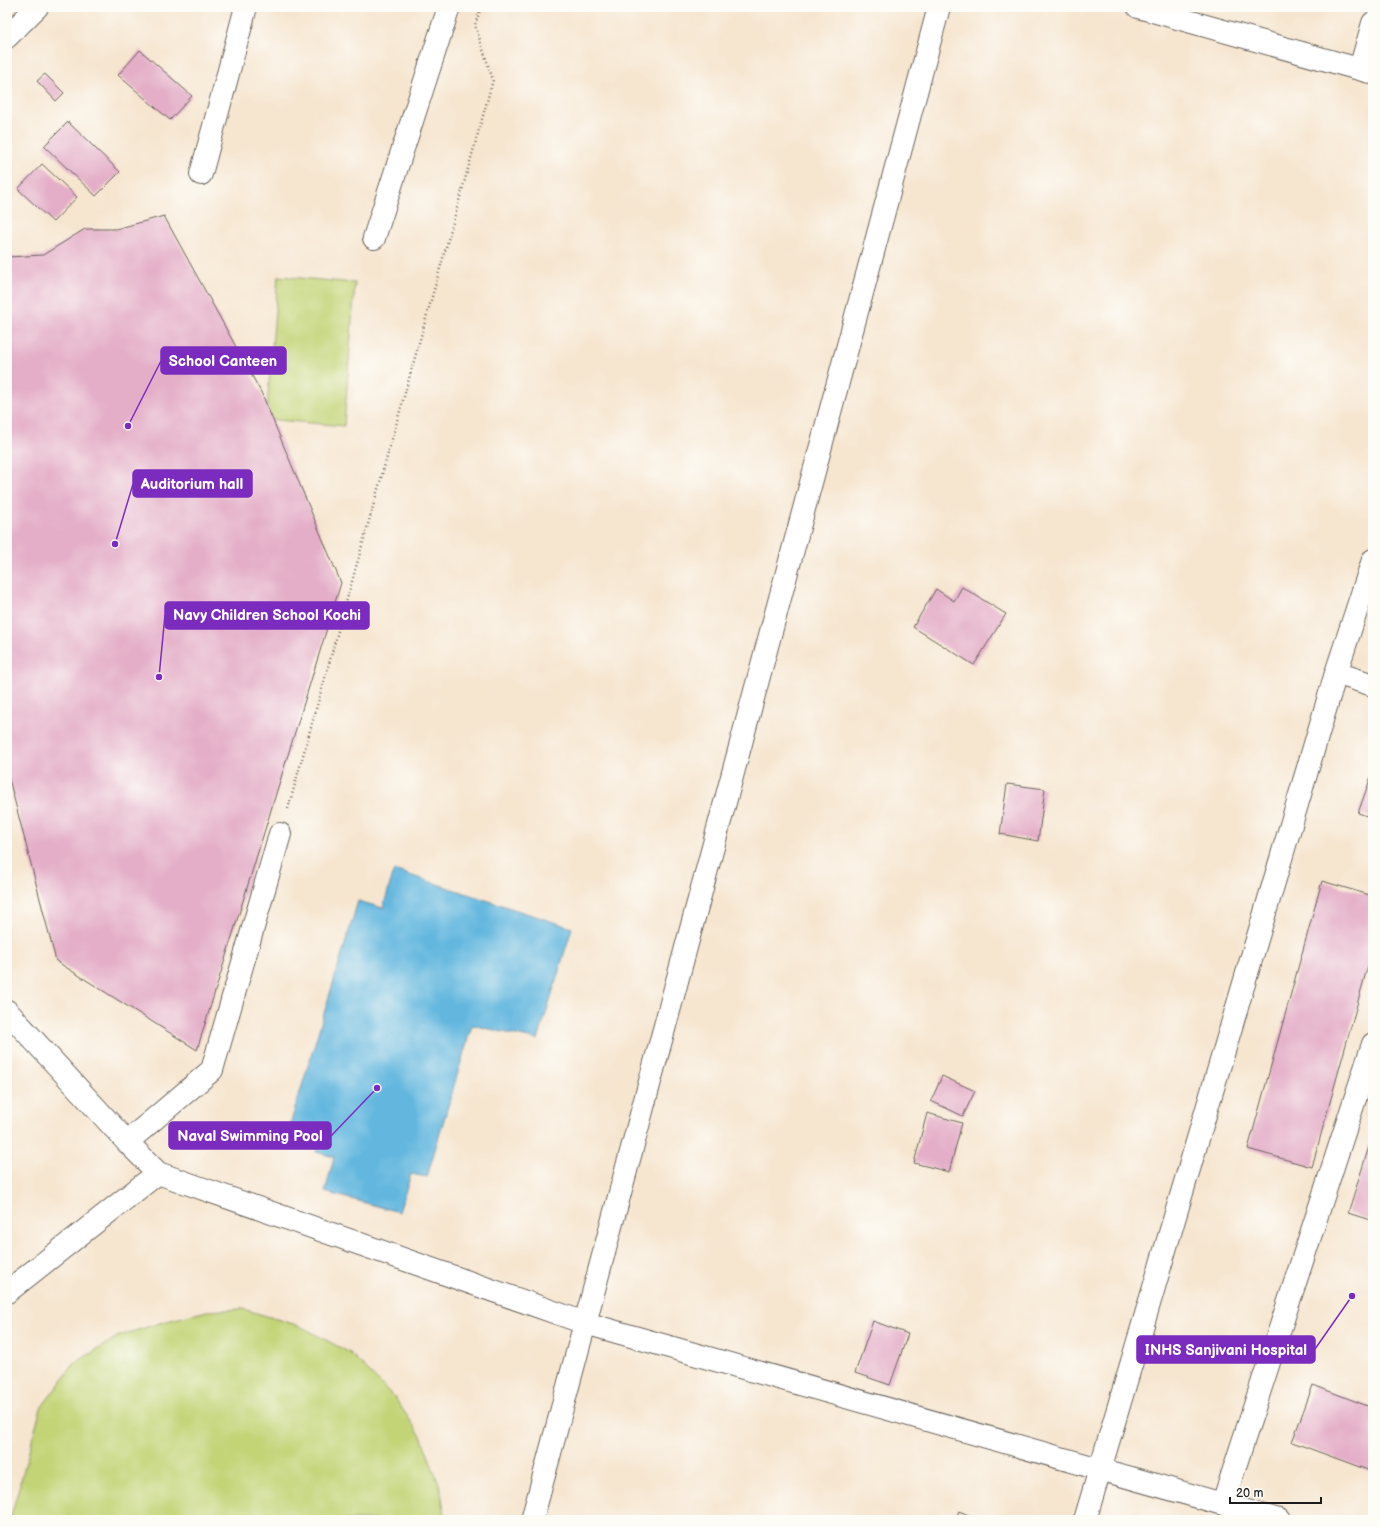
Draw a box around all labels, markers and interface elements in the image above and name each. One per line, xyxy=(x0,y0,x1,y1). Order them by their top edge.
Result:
callout: School Canteen xyxy=(161,347,286,374)
text: School Canteen xyxy=(169,352,277,371)
callout: Auditorium hall xyxy=(133,470,252,497)
text: Auditorium hall xyxy=(140,475,243,494)
callout: Navy Children School Kochi xyxy=(165,602,369,629)
text: Navy Children School Kochi xyxy=(173,606,361,625)
callout: Naval Swimming Pool xyxy=(169,1122,331,1149)
text: Naval Swimming Pool xyxy=(177,1127,323,1146)
callout: INHS Sanjivani Hospital xyxy=(1137,1336,1315,1363)
text: INHS Sanjivani Hospital xyxy=(1145,1341,1307,1360)
scale bar xyxy=(1230,1479,1321,1505)
text: 20 m xyxy=(1236,1486,1263,1501)

